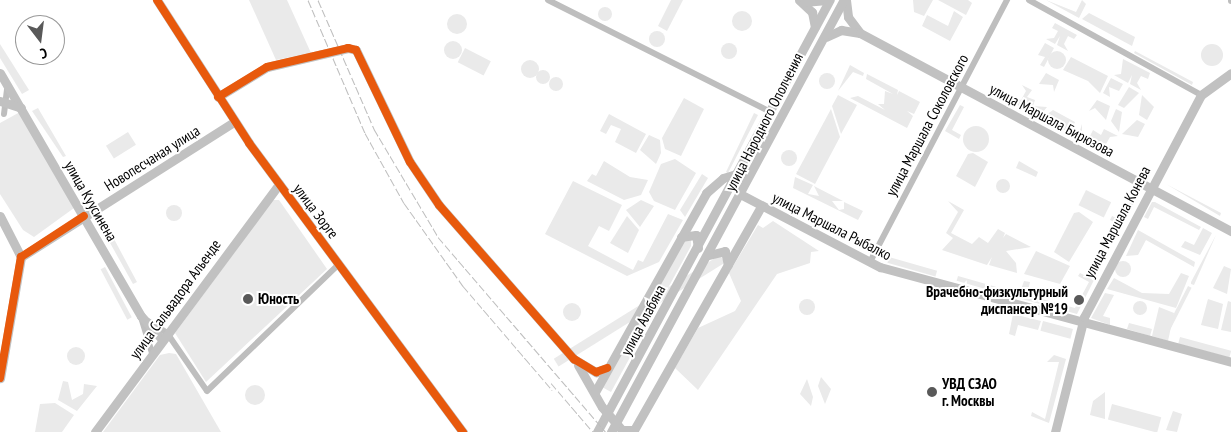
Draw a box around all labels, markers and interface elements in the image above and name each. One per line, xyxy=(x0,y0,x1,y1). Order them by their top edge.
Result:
north arrow xyxy=(15,15,65,65)
text: С xyxy=(38,44,49,63)
street label: улица Народного Ополчения xyxy=(721,50,807,194)
street label: улица Маршала Соколовского xyxy=(882,51,972,199)
street label: улица Маршала Бирюзова xyxy=(987,80,1117,160)
street label: Новопесчаная улица xyxy=(101,121,203,195)
street label: улица Куусинена xyxy=(61,158,121,244)
street label: улица Маршала Конева xyxy=(1080,163,1154,281)
street label: улица Зорге xyxy=(290,180,342,242)
street label: улица Маршала Рыбалко xyxy=(769,188,895,264)
street label: улица Сальвадора Альенде xyxy=(126,236,224,362)
street label: улица Алабяна xyxy=(617,281,669,359)
place label: Врачебно-физкультурный диспансер №19 xyxy=(926,282,1068,317)
place label: Юность xyxy=(258,290,299,308)
marker: Юность xyxy=(242,293,254,305)
marker: Врачебно-физкультурный диспансер №19 xyxy=(1072,293,1086,307)
place label: УВД СЗАО г. Москвы xyxy=(942,374,997,409)
marker: УВД СЗАО г. Москвы xyxy=(926,386,938,398)

